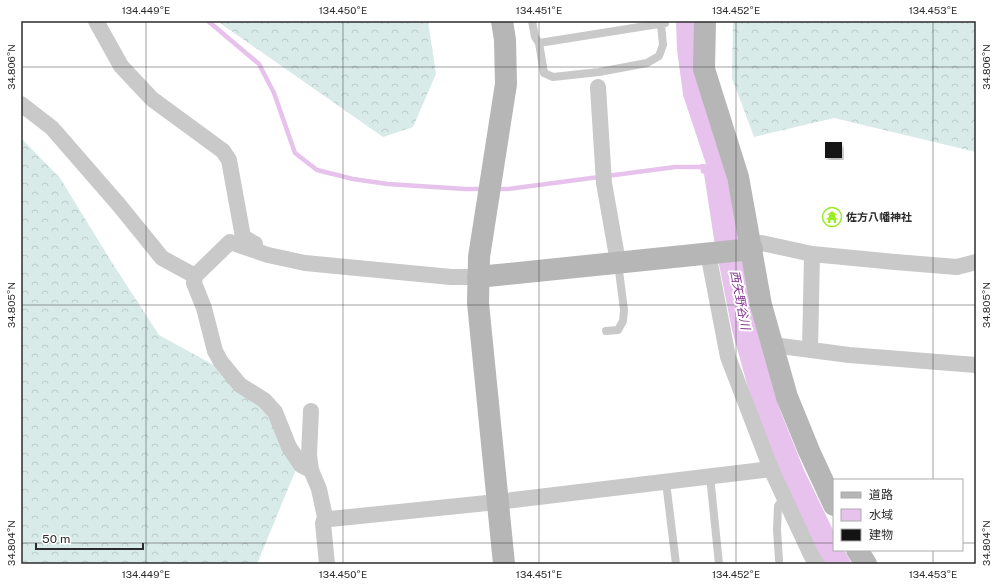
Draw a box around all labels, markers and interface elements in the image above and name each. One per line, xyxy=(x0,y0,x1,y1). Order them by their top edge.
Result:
text: 134.449°E xyxy=(122,4,170,16)
text: 134.450°E xyxy=(319,4,367,16)
text: 134.451°E xyxy=(516,4,562,16)
text: 134.452°E xyxy=(712,4,760,16)
text: 134.453°E xyxy=(909,4,957,16)
text: 34.806°N xyxy=(5,44,17,90)
text: 34.806°N xyxy=(980,44,992,90)
temple icon: 佐方八幡神社 xyxy=(821,206,843,228)
place label: 佐方八幡神社 xyxy=(846,211,912,223)
water label: 西矢野谷川 xyxy=(727,269,753,333)
text: 34.805°N xyxy=(5,282,17,328)
text: 34.805°N xyxy=(980,282,992,328)
legend xyxy=(833,479,963,551)
text: 道路 xyxy=(869,488,893,502)
text: 水域 xyxy=(869,508,893,522)
text: 34.804°N xyxy=(5,520,17,566)
text: 34.804°N xyxy=(980,520,992,566)
scale bar xyxy=(36,525,143,551)
text: 建物 xyxy=(869,528,893,542)
text: 50 m xyxy=(42,532,70,546)
text: 134.449°E xyxy=(122,568,170,580)
text: 134.450°E xyxy=(319,568,367,580)
text: 134.451°E xyxy=(516,568,562,580)
text: 134.452°E xyxy=(712,568,760,580)
text: 134.453°E xyxy=(909,568,957,580)

